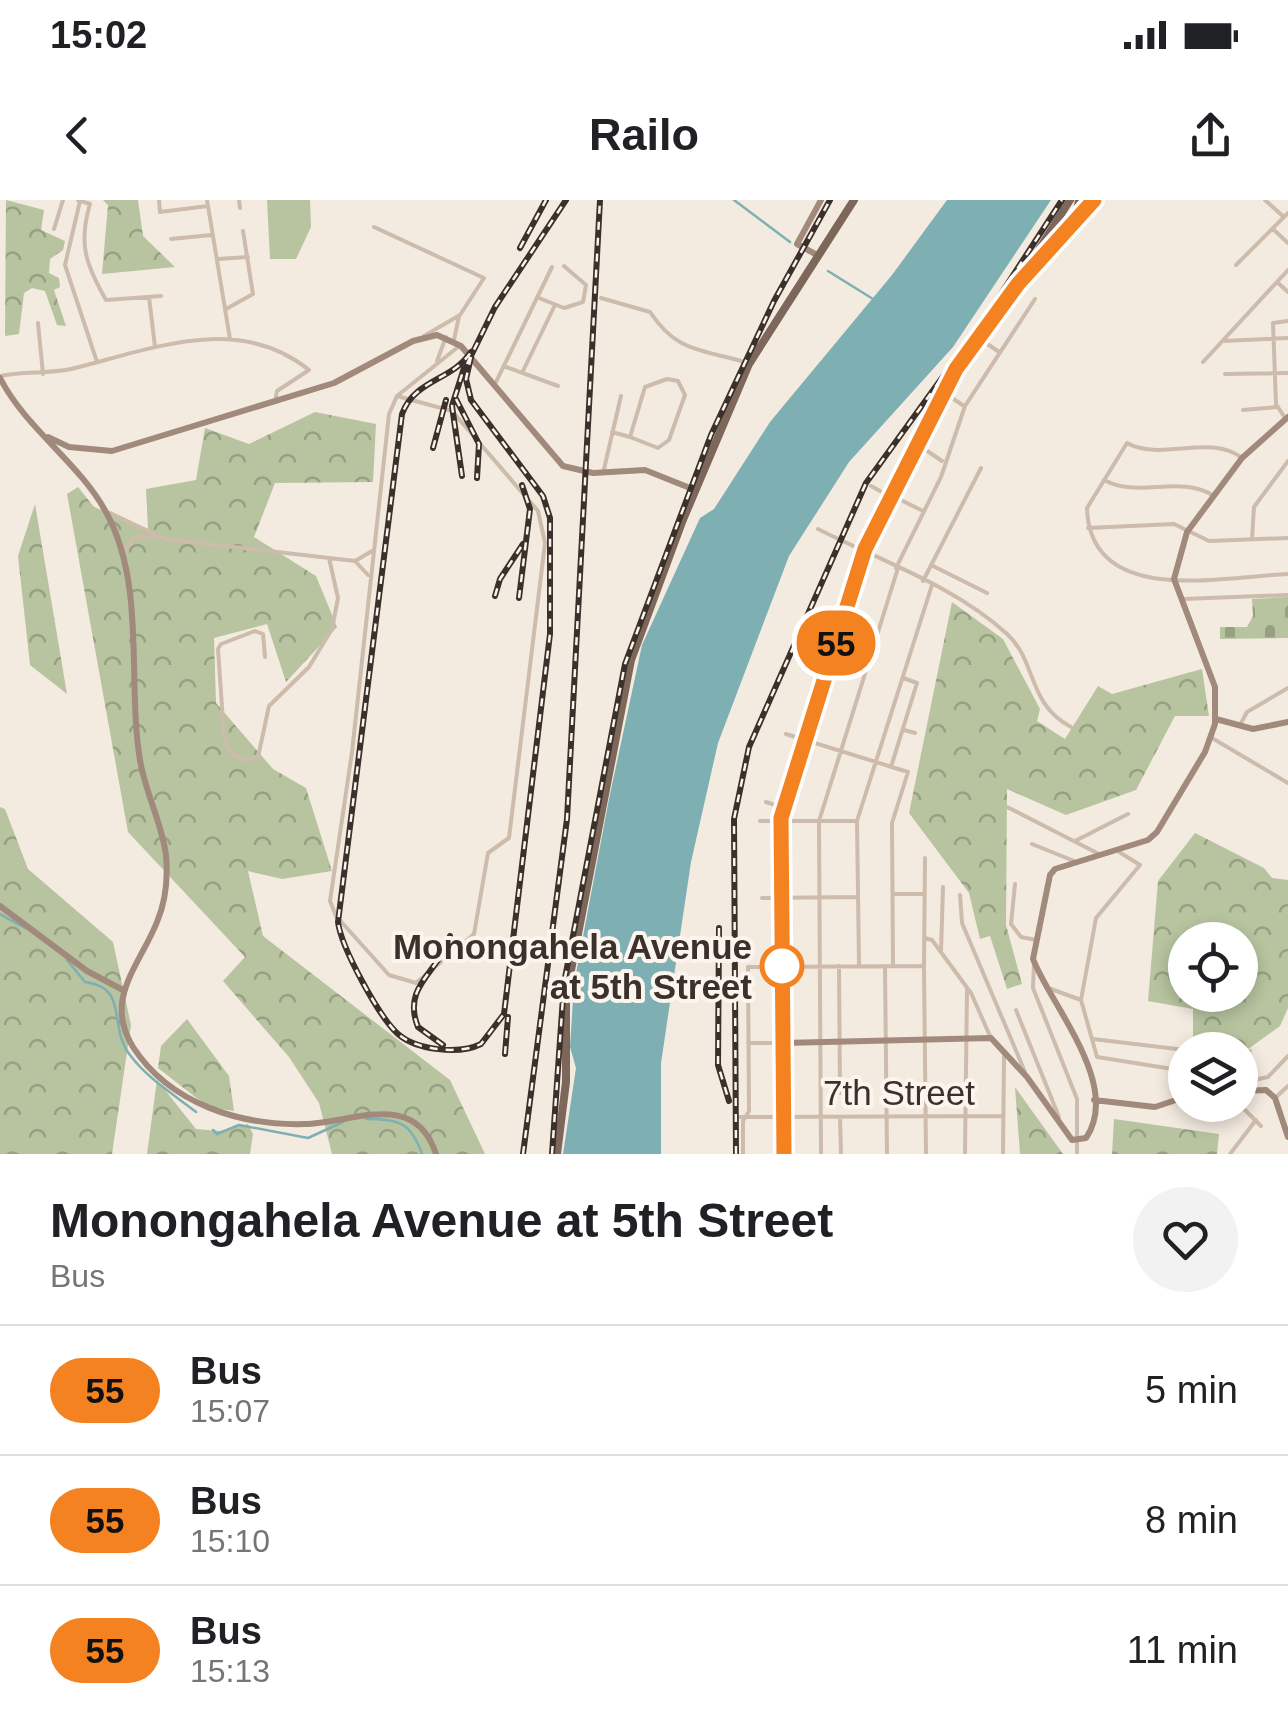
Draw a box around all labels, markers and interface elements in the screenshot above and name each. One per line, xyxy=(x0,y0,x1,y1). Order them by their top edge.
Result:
text: 15:02 xyxy=(50,14,147,56)
icon: back xyxy=(50,108,105,163)
icon: share xyxy=(1183,108,1238,163)
text: Railo xyxy=(589,109,699,160)
line badge: 55 xyxy=(791,610,881,676)
text: 55 xyxy=(817,624,855,663)
map controls xyxy=(1168,922,1258,1122)
button: locate xyxy=(1168,922,1258,1012)
place label: Monongahela Avenue at 5th Street xyxy=(393,927,752,1006)
marker: Monongahela Avenue at 5th Street xyxy=(761,945,803,987)
button: layers xyxy=(1168,1032,1258,1122)
street label: 7th Street xyxy=(823,1073,975,1112)
button: heart xyxy=(1133,1187,1238,1292)
text: Monongahela Avenue at 5th Street xyxy=(50,1194,833,1247)
text: Bus xyxy=(50,1258,105,1294)
text: Bus xyxy=(190,1350,262,1392)
text: 5 min xyxy=(1145,1369,1238,1411)
text: 55 xyxy=(86,1371,124,1410)
text: 15:07 xyxy=(190,1393,270,1429)
text: Bus xyxy=(190,1480,262,1522)
text: 8 min xyxy=(1145,1499,1238,1541)
text: 55 xyxy=(86,1501,124,1540)
text: 15:10 xyxy=(190,1523,270,1559)
text: Bus xyxy=(190,1610,262,1652)
text: 11 min xyxy=(1127,1629,1238,1671)
text: 55 xyxy=(86,1631,124,1670)
text: 15:13 xyxy=(190,1653,270,1689)

